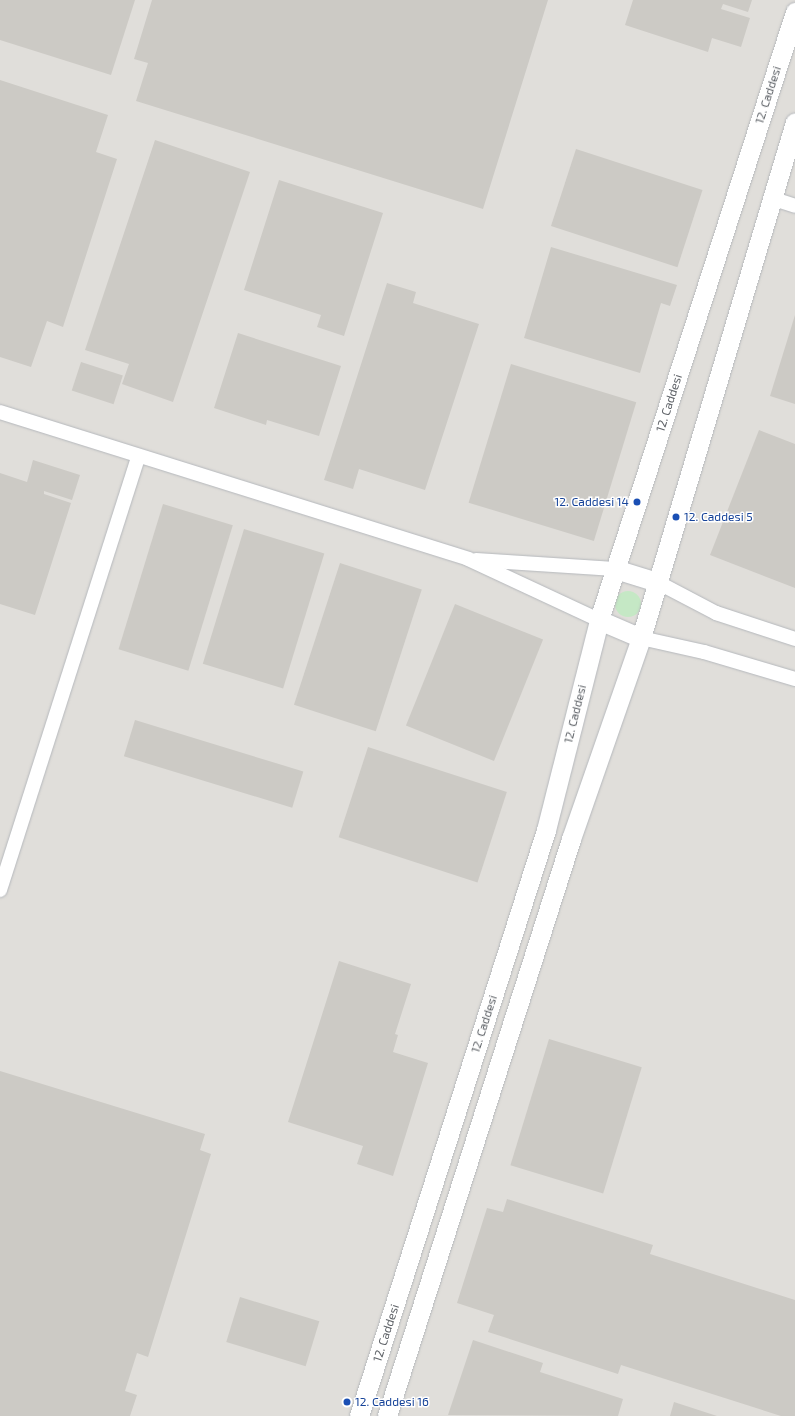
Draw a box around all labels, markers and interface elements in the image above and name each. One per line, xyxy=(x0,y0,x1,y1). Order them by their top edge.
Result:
street label: 12. Caddesi xyxy=(752,64,784,126)
street label: 12. Caddesi xyxy=(653,372,685,434)
place label: 12. Caddesi 14 xyxy=(555,495,629,509)
marker: 12. Caddesi 14 xyxy=(632,497,642,507)
place label: 12. Caddesi 5 xyxy=(684,510,753,524)
marker: 12. Caddesi 5 xyxy=(671,512,681,522)
street label: 12. Caddesi xyxy=(561,683,589,745)
street label: 12. Caddesi xyxy=(468,993,500,1055)
street label: 12. Caddesi xyxy=(370,1302,402,1364)
place label: 12. Caddesi 16 xyxy=(355,1395,429,1409)
marker: 12. Caddesi 16 xyxy=(342,1397,352,1407)

